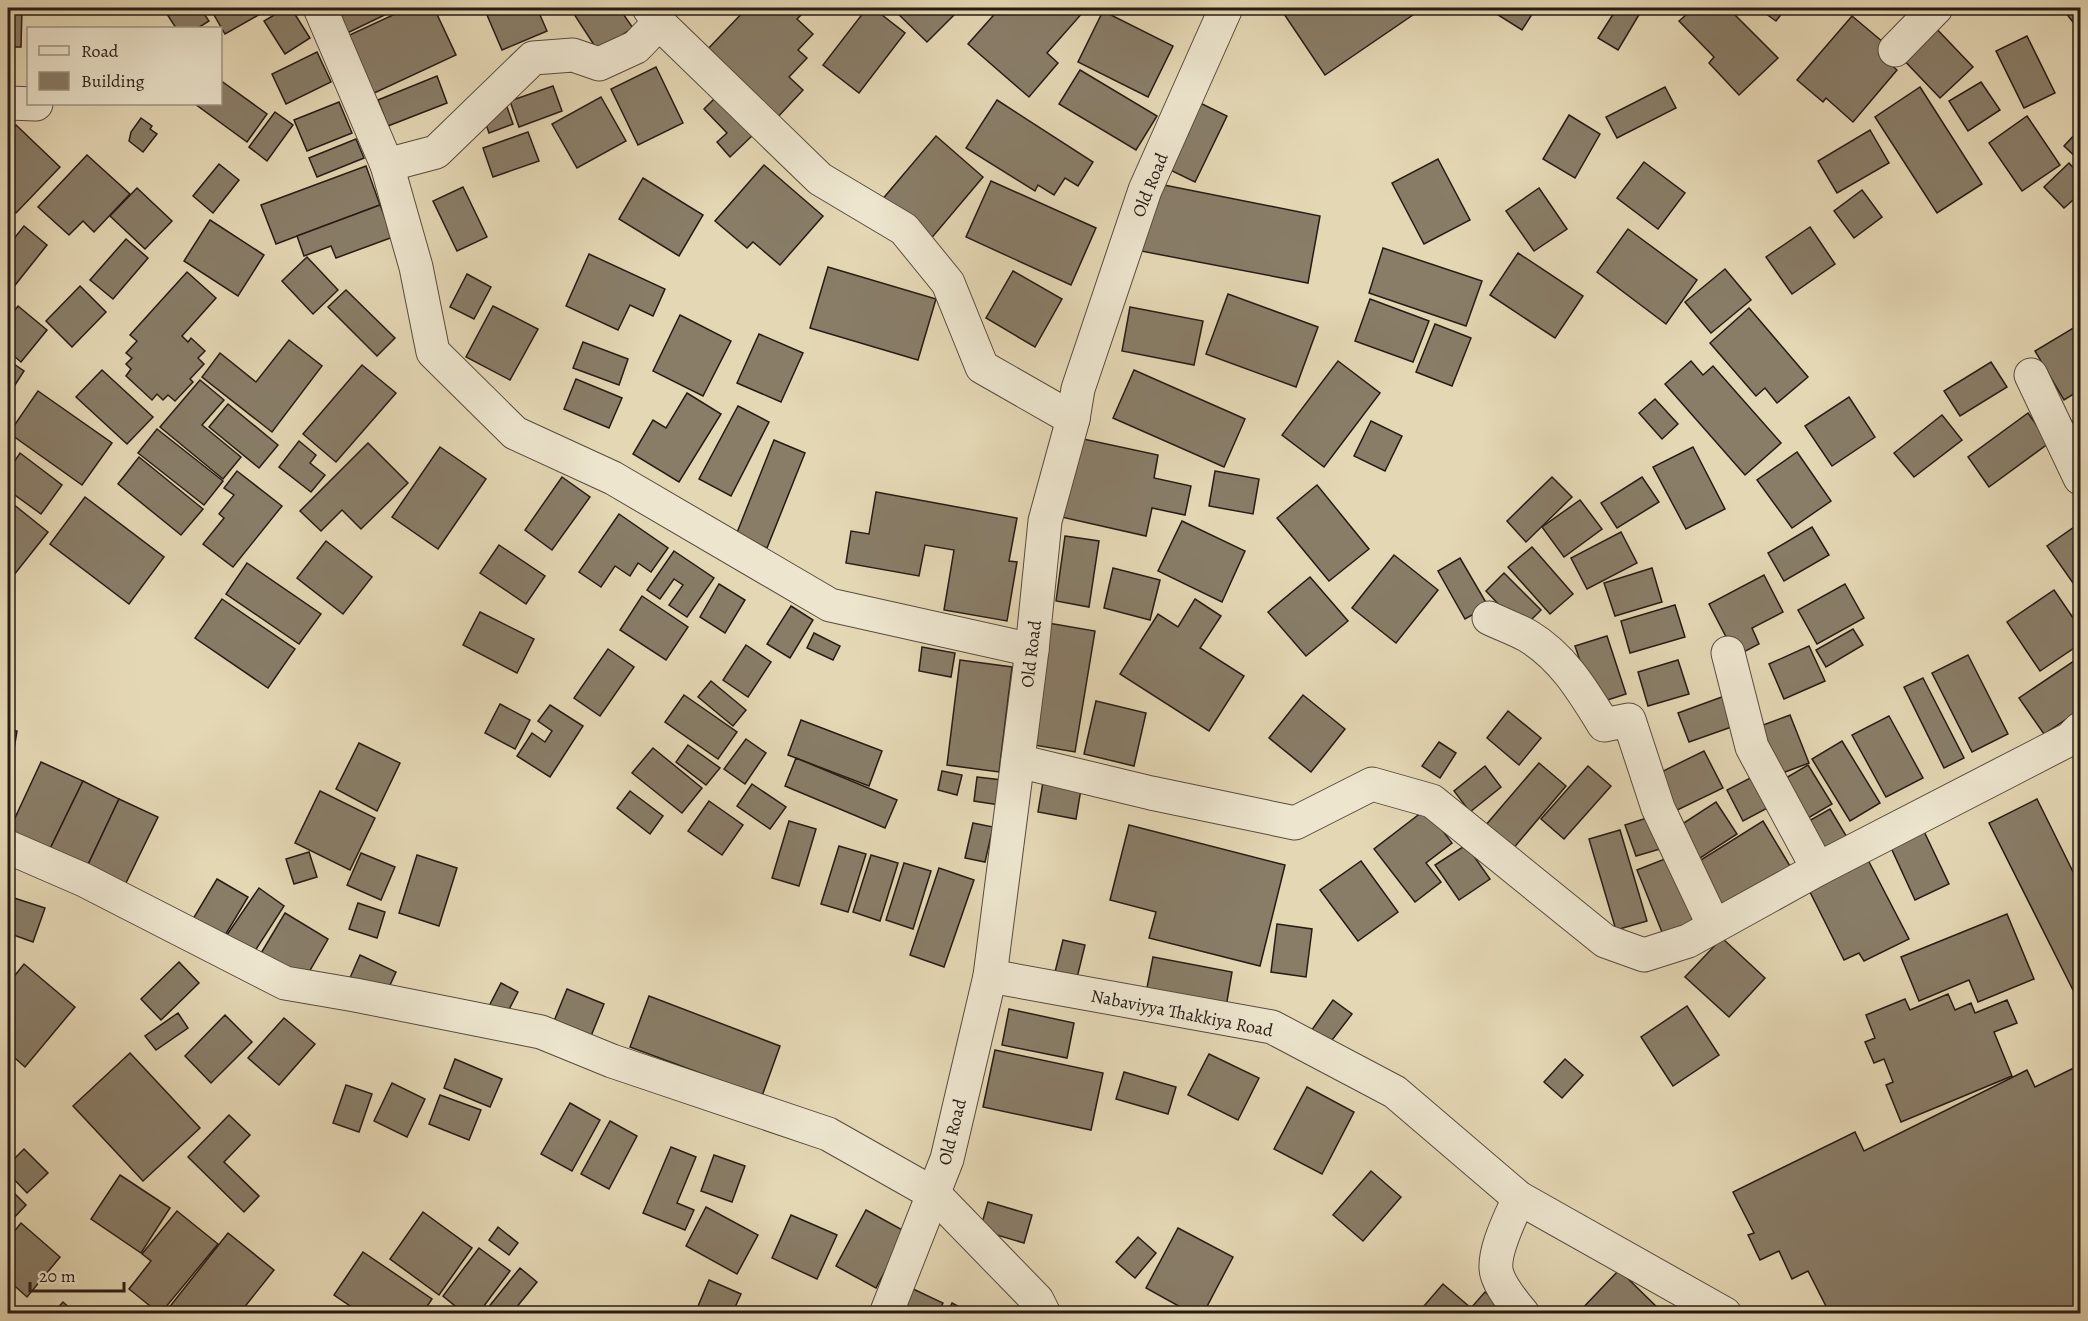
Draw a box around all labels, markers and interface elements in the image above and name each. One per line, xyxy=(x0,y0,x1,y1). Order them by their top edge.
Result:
legend xyxy=(27,27,222,105)
text: Road xyxy=(81,39,119,63)
text: Building xyxy=(81,69,145,93)
street label: Old Road xyxy=(1126,149,1174,221)
street label: Old Road xyxy=(1015,619,1047,689)
street label: Nabaviyya Thakkiya Road xyxy=(1089,984,1276,1043)
street label: Old Road xyxy=(932,1096,972,1168)
scale bar xyxy=(30,1255,124,1293)
text: 20 m xyxy=(39,1264,76,1288)

